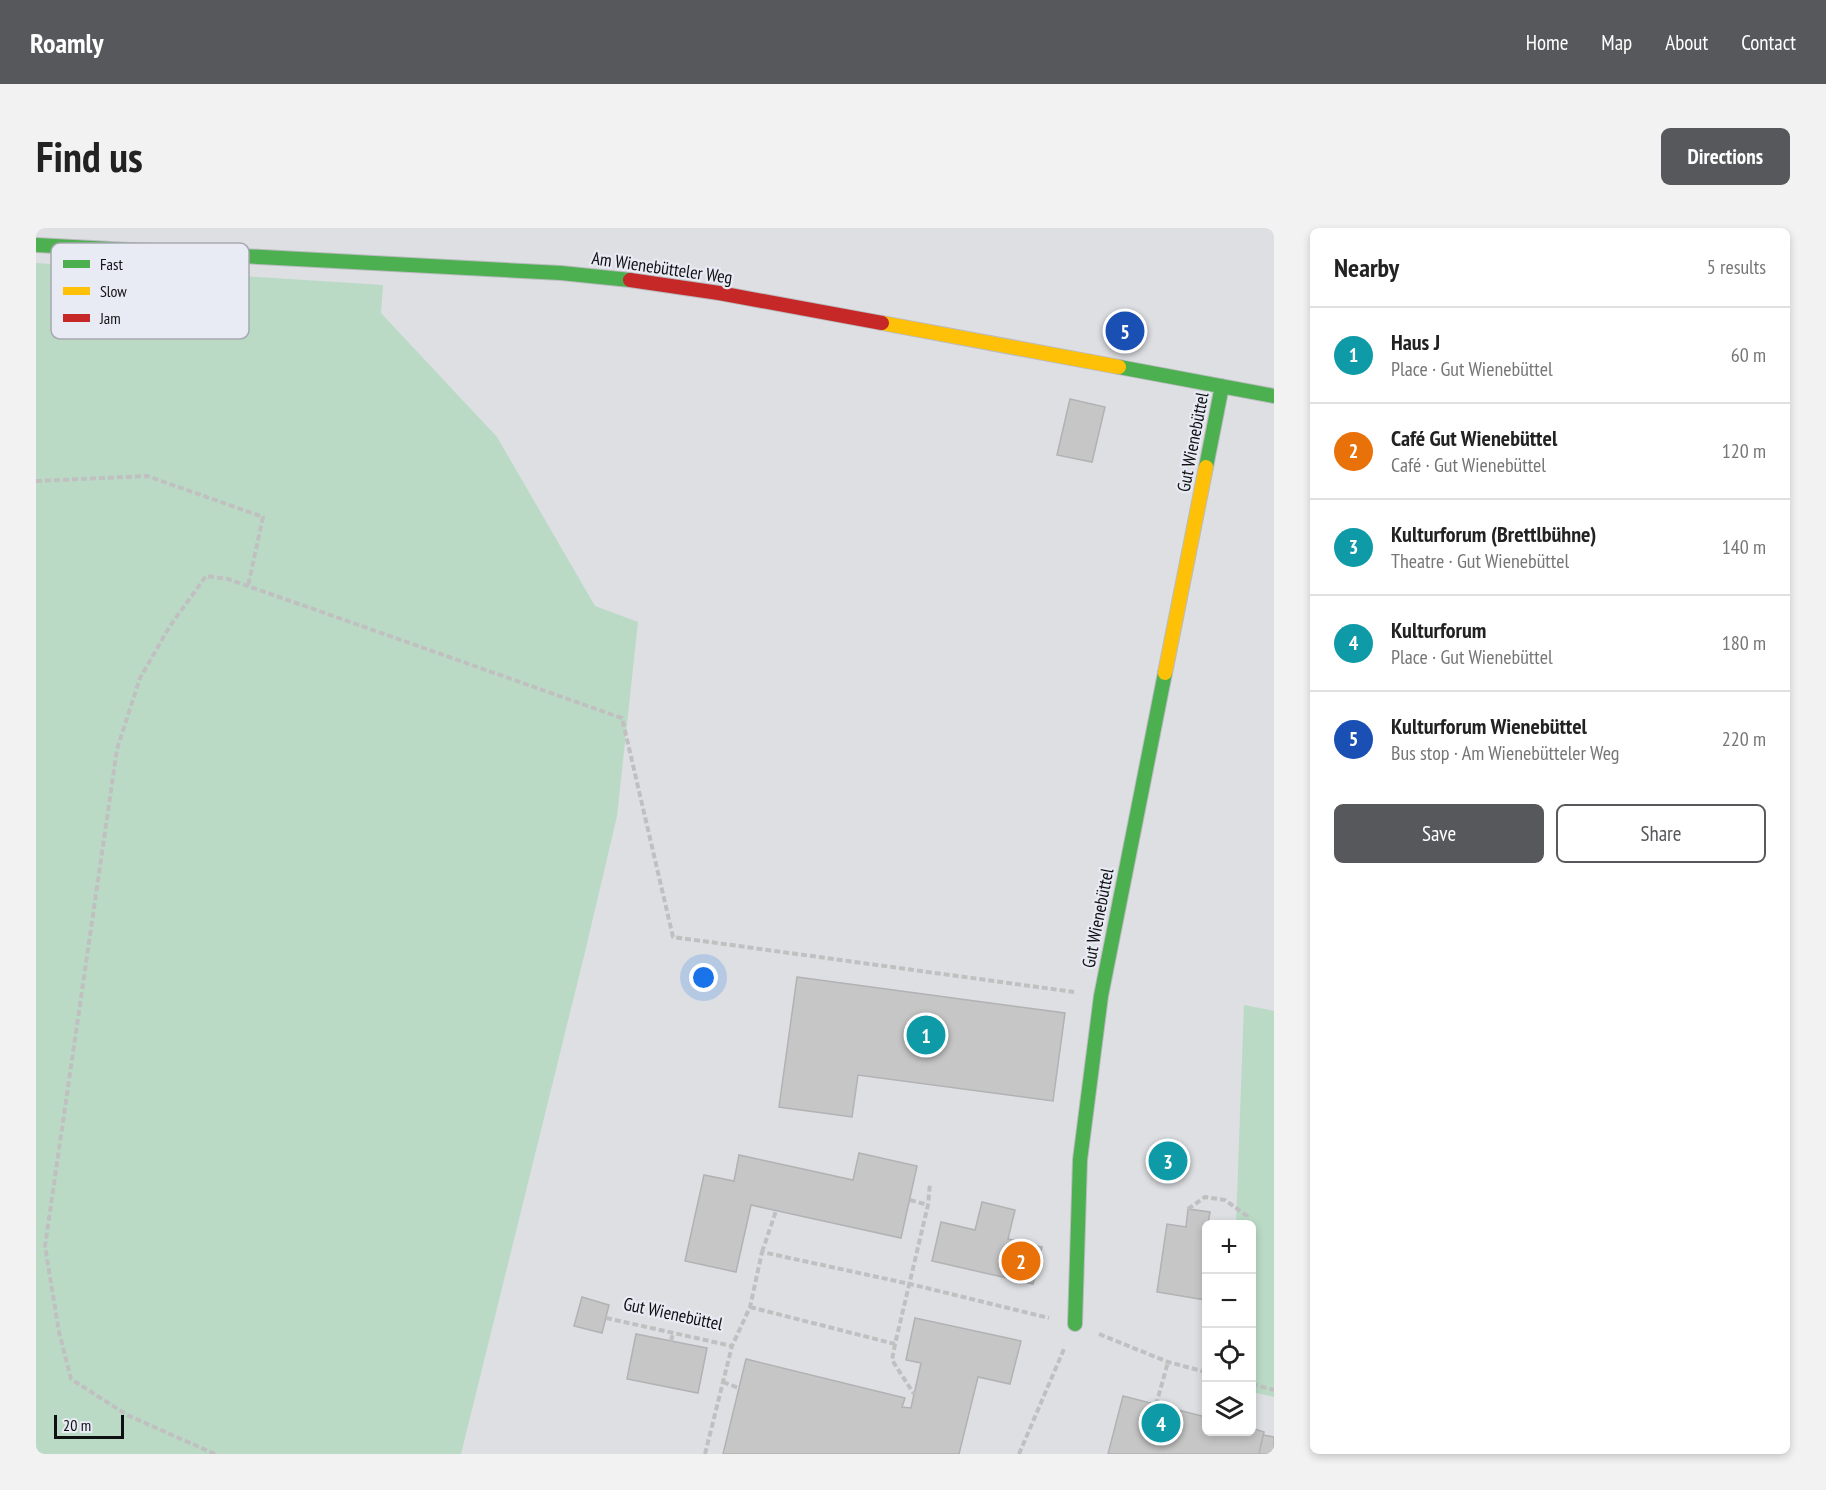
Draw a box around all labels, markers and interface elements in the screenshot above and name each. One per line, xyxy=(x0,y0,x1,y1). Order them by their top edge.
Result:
text: Roamly xyxy=(30,24,104,61)
text: Home xyxy=(1526,29,1568,56)
text: Map xyxy=(1601,29,1632,56)
text: About xyxy=(1665,29,1708,56)
text: Contact xyxy=(1741,29,1796,56)
button: Directions xyxy=(1661,128,1790,185)
text: Find us xyxy=(36,129,143,184)
legend xyxy=(51,243,249,339)
street label: Am Wienebütteler Weg xyxy=(590,246,734,289)
text: Nearby xyxy=(1334,251,1399,284)
text: Fast xyxy=(100,254,123,274)
text: 5 results xyxy=(1707,254,1766,280)
text: Slow xyxy=(100,281,127,301)
text: Jam xyxy=(99,308,121,328)
pin: 5 xyxy=(1106,308,1144,354)
text: Haus J xyxy=(1391,328,1440,356)
text: 1 xyxy=(1349,342,1358,368)
text: 60 m xyxy=(1731,342,1766,368)
text: Place · Gut Wienebüttel xyxy=(1391,356,1553,382)
street label: Gut Wienebüttel xyxy=(1172,389,1214,494)
text: Café Gut Wienebüttel xyxy=(1391,424,1557,452)
text: 2 xyxy=(1349,438,1358,464)
text: 120 m xyxy=(1722,438,1766,464)
text: Café · Gut Wienebüttel xyxy=(1391,452,1546,478)
text: Kulturforum (Brettlbühne) xyxy=(1391,520,1596,548)
text: 3 xyxy=(1349,534,1358,560)
text: 140 m xyxy=(1722,534,1766,560)
text: Theatre · Gut Wienebüttel xyxy=(1391,548,1569,574)
text: Kulturforum xyxy=(1391,616,1486,644)
text: 4 xyxy=(1349,630,1358,656)
text: 180 m xyxy=(1722,630,1766,656)
text: Place · Gut Wienebüttel xyxy=(1391,644,1553,670)
text: Kulturforum Wienebüttel xyxy=(1391,712,1587,740)
text: 5 xyxy=(1349,726,1358,752)
text: 220 m xyxy=(1722,726,1766,752)
text: Bus stop · Am Wienebütteler Weg xyxy=(1391,740,1619,766)
button: Save xyxy=(1334,804,1544,863)
button: Share xyxy=(1556,804,1766,863)
street label: Gut Wienebüttel xyxy=(1077,865,1119,970)
your location xyxy=(689,963,718,992)
pin: 1 xyxy=(906,1012,946,1058)
pin: 3 xyxy=(1148,1138,1188,1184)
map controls xyxy=(1202,1220,1256,1436)
button: + xyxy=(1202,1220,1256,1274)
pin: 2 xyxy=(1002,1238,1040,1284)
button: − xyxy=(1202,1274,1256,1328)
street label: Gut Wienebüttel xyxy=(621,1292,726,1335)
button: locate xyxy=(1202,1328,1256,1382)
button: layers xyxy=(1202,1382,1256,1436)
pin: 4 xyxy=(1142,1400,1180,1446)
scale bar xyxy=(54,1412,124,1440)
text: 20 m xyxy=(63,1415,91,1435)

